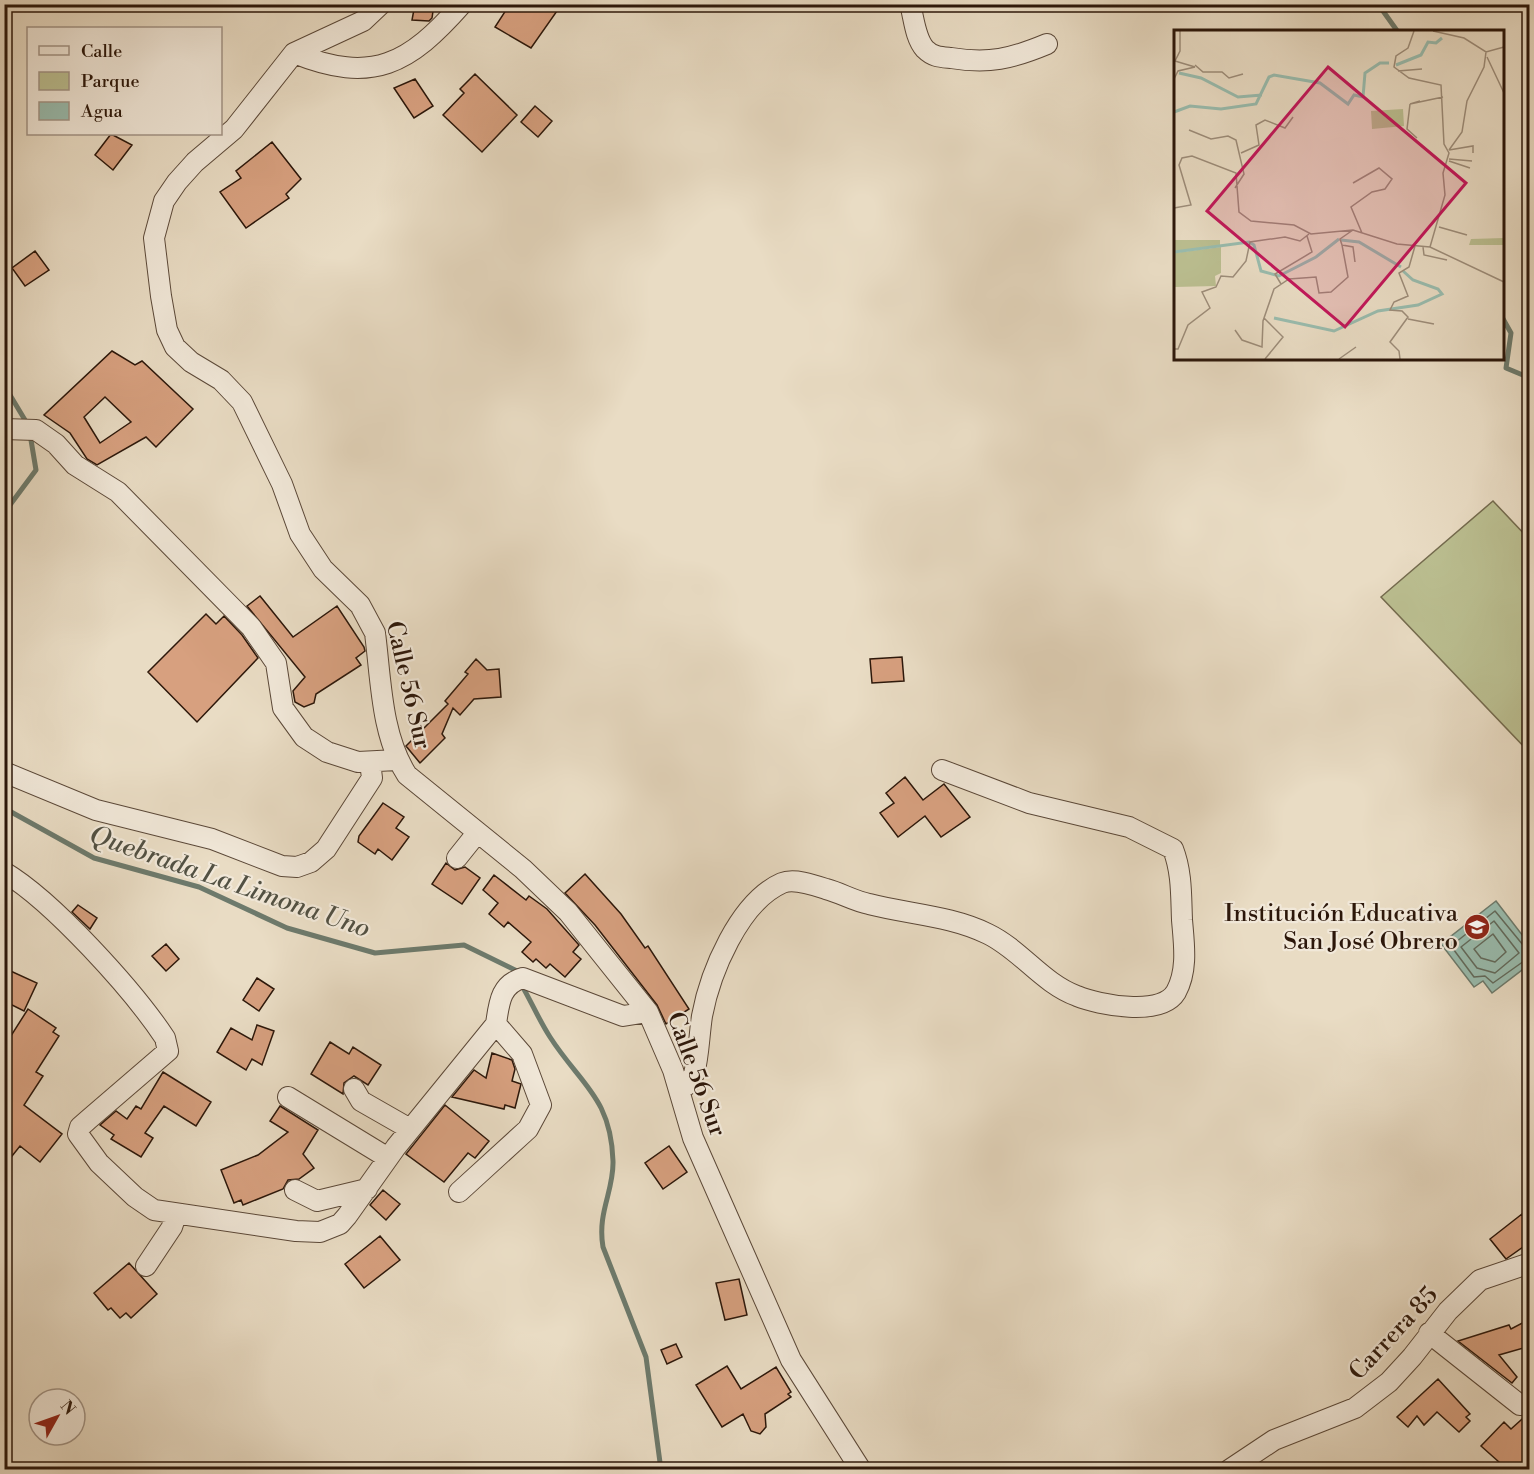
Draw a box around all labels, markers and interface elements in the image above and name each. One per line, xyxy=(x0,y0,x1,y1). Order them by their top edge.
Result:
legend xyxy=(27,27,222,135)
inset map xyxy=(1174,30,1504,360)
text: Calle xyxy=(81,40,122,63)
text: Parque xyxy=(81,70,140,93)
text: Agua xyxy=(80,100,123,123)
street label: Calle 56 Sur xyxy=(379,618,437,752)
water label: Quebrada La Limona Uno xyxy=(85,819,374,945)
place label: Institución Educativa San José Obrero xyxy=(1224,899,1459,957)
school or university icon: Institución Educativa San José Obrero xyxy=(1462,912,1492,942)
street label: Calle 56 Sur xyxy=(660,1008,732,1141)
street label: Carrera 85 xyxy=(1343,1281,1445,1387)
north arrow xyxy=(27,1387,87,1447)
text: N xyxy=(56,1397,80,1420)

